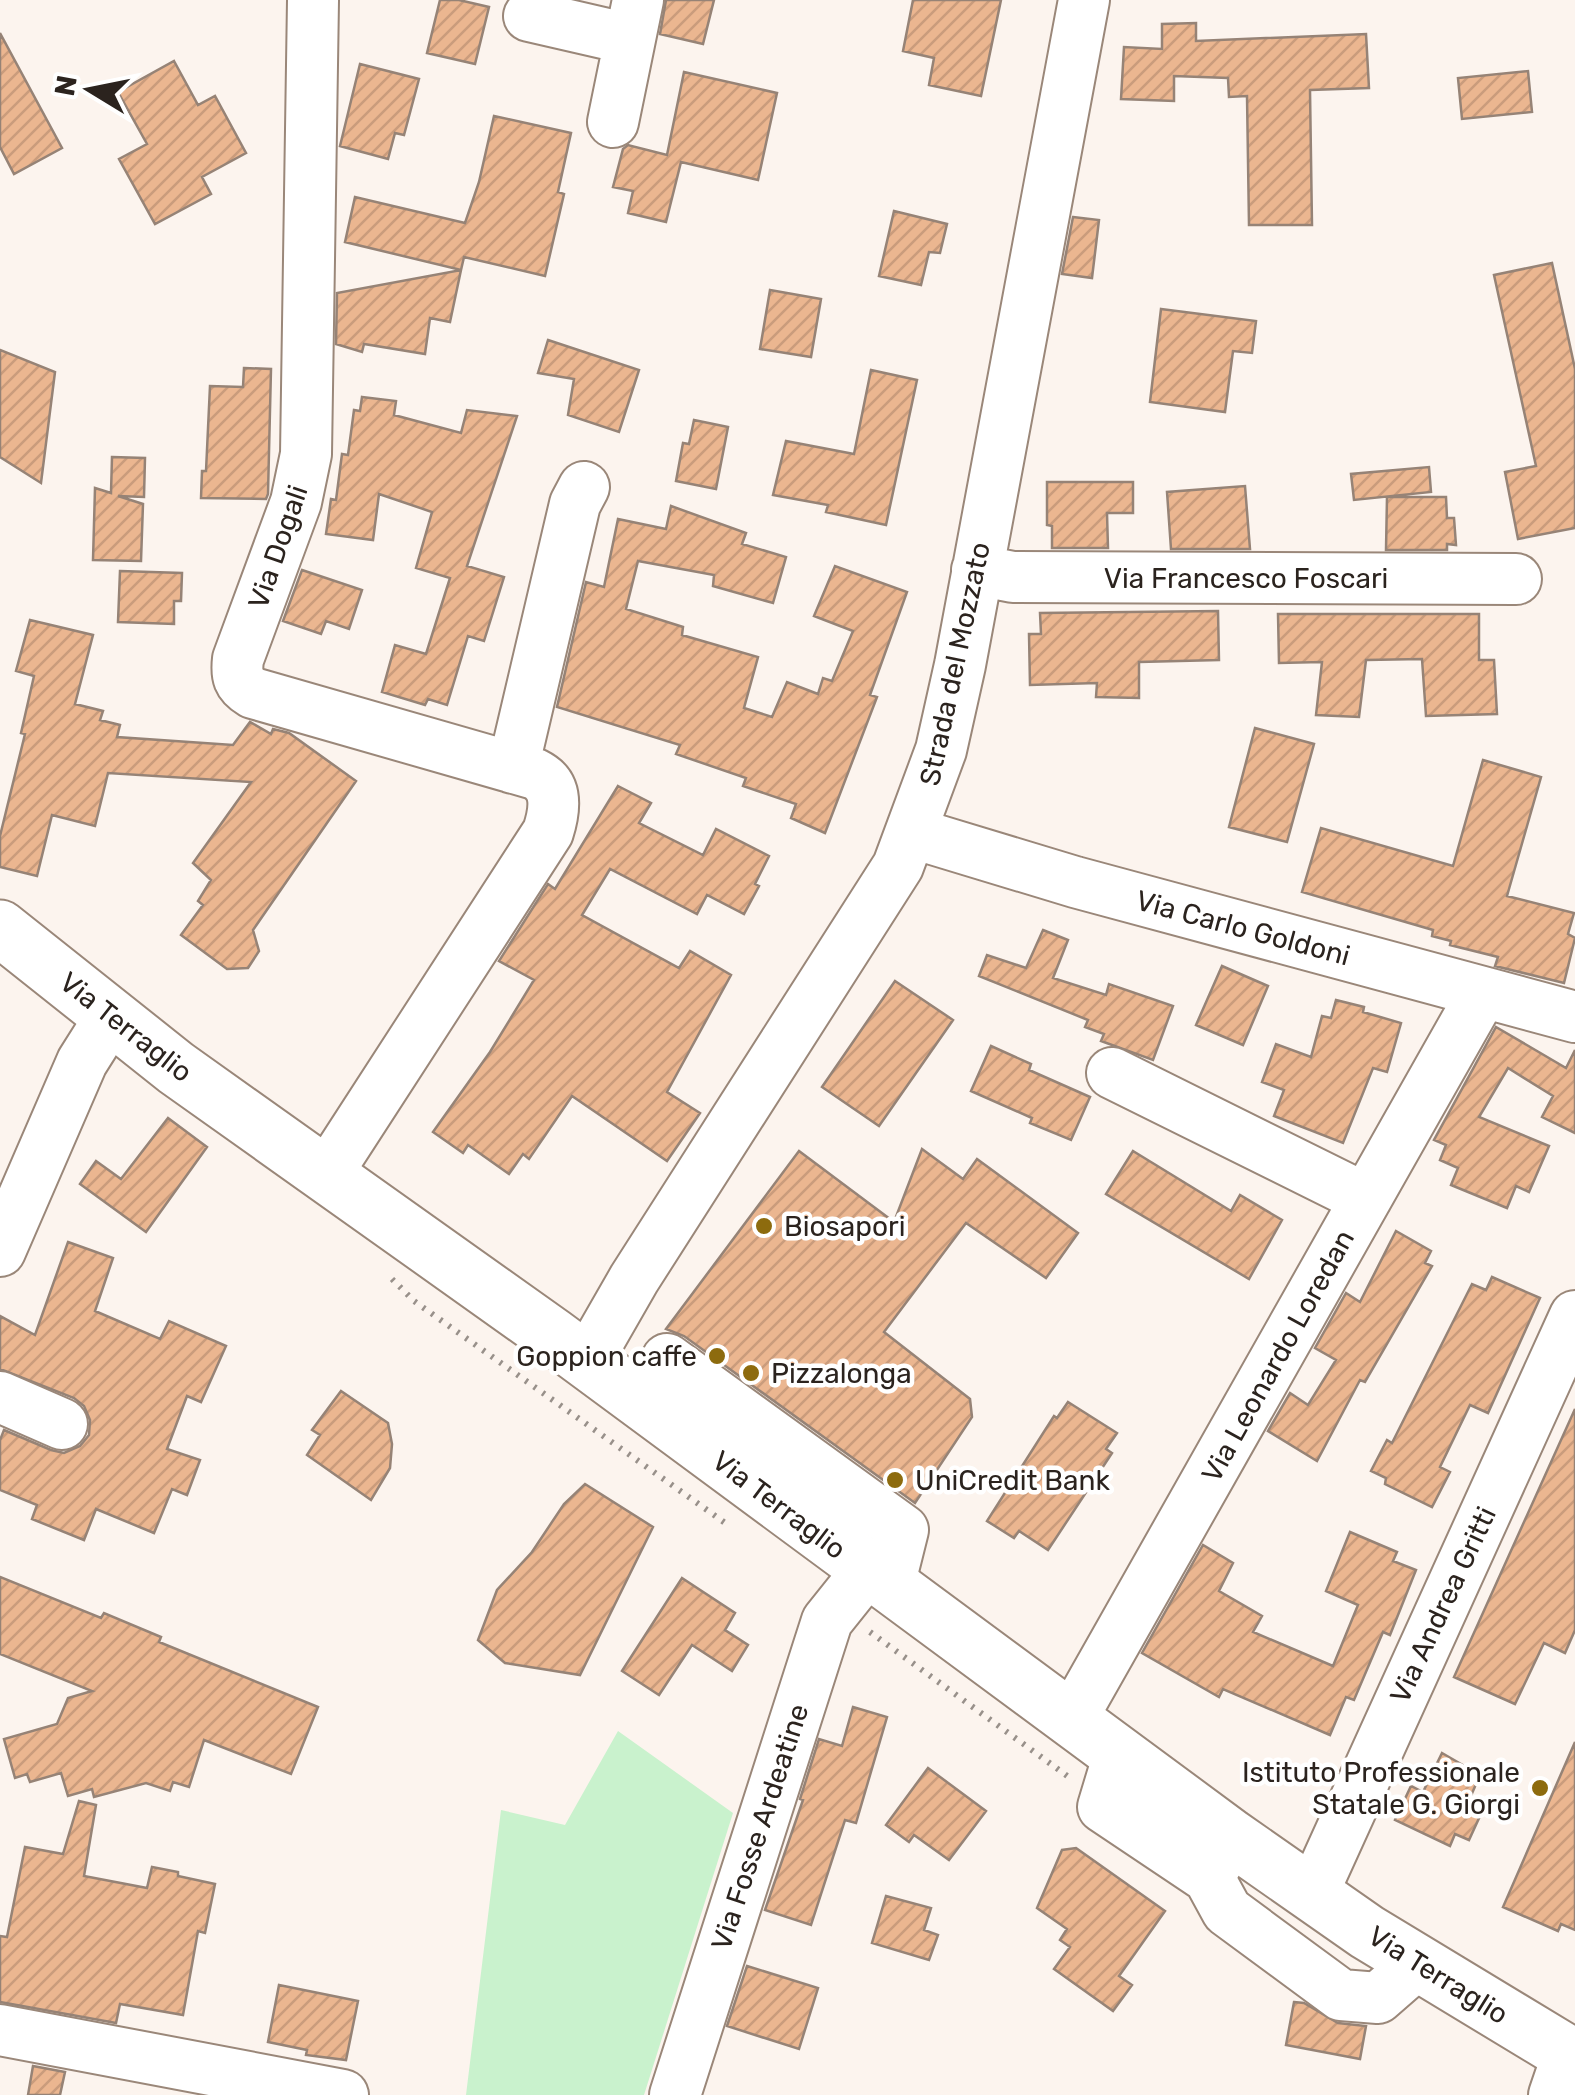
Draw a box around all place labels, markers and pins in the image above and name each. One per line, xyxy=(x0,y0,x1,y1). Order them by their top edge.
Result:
place label: Biosapori xyxy=(784,1210,905,1243)
marker: Biosapori xyxy=(753,1215,775,1237)
place label: Goppion caffe xyxy=(516,1340,697,1373)
marker: Goppion caffe xyxy=(706,1345,728,1367)
place label: Pizzalonga xyxy=(771,1357,912,1390)
marker: Pizzalonga xyxy=(740,1362,762,1384)
place label: UniCredit Bank xyxy=(915,1464,1110,1497)
marker: UniCredit Bank xyxy=(884,1469,906,1491)
place label: Istituto Professionale Statale G. Giorgi xyxy=(1242,1756,1520,1821)
marker: Istituto Professionale Statale G. Giorgi xyxy=(1529,1777,1551,1799)

